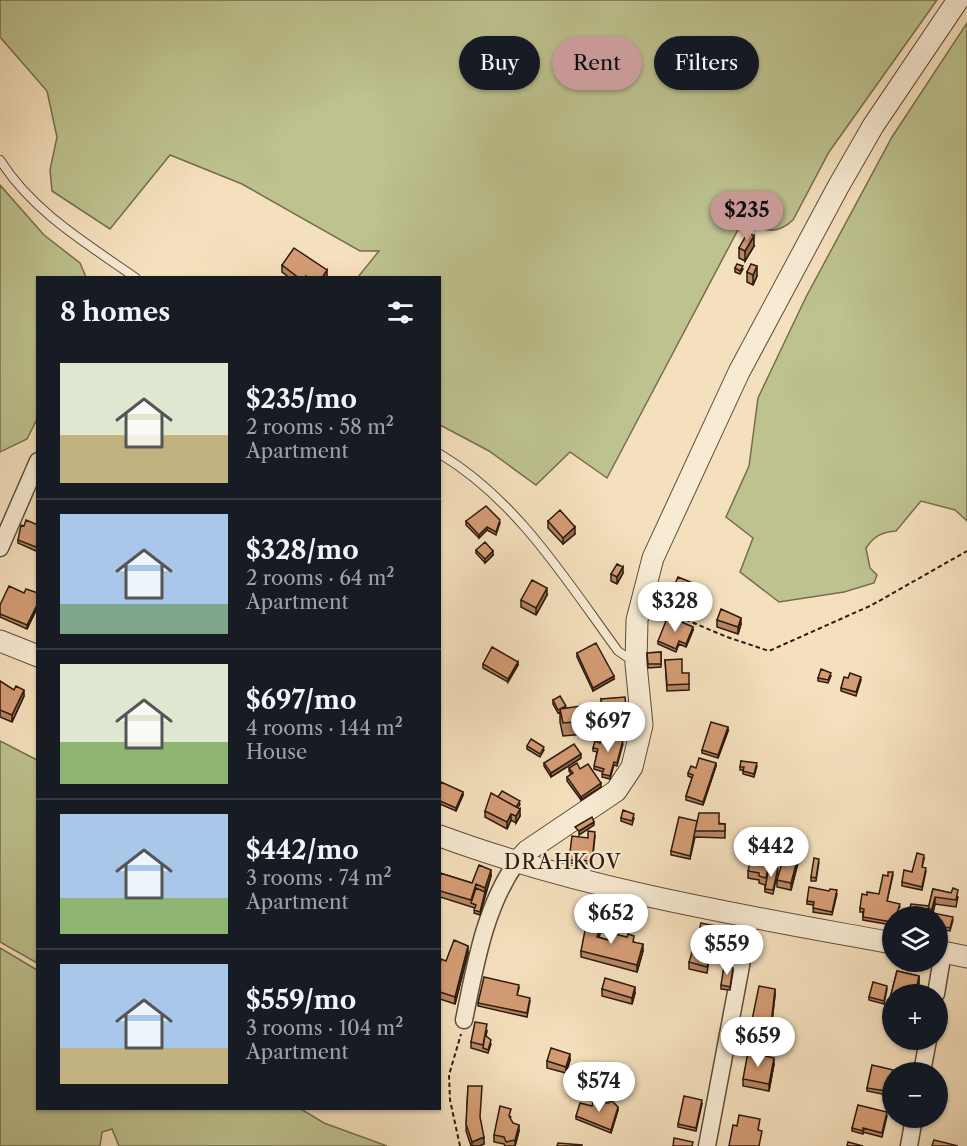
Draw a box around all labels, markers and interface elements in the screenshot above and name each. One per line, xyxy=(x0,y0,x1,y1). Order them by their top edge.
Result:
chip: Buy xyxy=(459,36,540,90)
chip: Rent xyxy=(552,36,642,90)
chip: Filters xyxy=(654,36,759,90)
pin: $235 xyxy=(711,191,783,242)
text: $235 xyxy=(724,198,770,222)
text: 8 homes xyxy=(60,296,170,328)
icon: filters xyxy=(384,296,417,329)
text: $235/mo xyxy=(246,383,357,415)
icon: home xyxy=(108,387,180,459)
text: 2 rooms · 58 m² xyxy=(246,415,394,439)
text: Apartment xyxy=(246,439,349,463)
text: $328/mo xyxy=(246,534,359,566)
icon: home xyxy=(108,538,180,610)
text: 2 rooms · 64 m² xyxy=(246,566,395,590)
pin: $328 xyxy=(639,582,711,633)
text: $328 xyxy=(652,589,698,613)
text: Apartment xyxy=(246,590,349,614)
text: $697/mo xyxy=(246,684,356,716)
icon: home xyxy=(108,688,180,760)
pin: $697 xyxy=(572,702,644,753)
text: $697 xyxy=(585,709,631,733)
text: 4 rooms · 144 m² xyxy=(246,716,403,740)
text: House xyxy=(246,740,307,764)
pin: $442 xyxy=(735,827,807,878)
text: $442/mo xyxy=(246,834,359,866)
text: $442 xyxy=(748,834,794,858)
icon: home xyxy=(108,838,180,910)
district label: DRAHKOV xyxy=(504,850,622,874)
text: 3 rooms · 74 m² xyxy=(246,866,392,890)
text: Apartment xyxy=(246,890,349,914)
pin: $652 xyxy=(575,894,647,945)
text: $652 xyxy=(588,901,634,925)
map controls xyxy=(882,906,948,1128)
button: layers xyxy=(882,906,948,972)
pin: $559 xyxy=(691,925,763,976)
text: $559 xyxy=(704,932,750,956)
text: $559/mo xyxy=(246,984,356,1016)
button: + xyxy=(882,984,948,1050)
icon: home xyxy=(108,988,180,1060)
text: 3 rooms · 104 m² xyxy=(246,1016,403,1040)
pin: $659 xyxy=(722,1017,794,1068)
text: $659 xyxy=(735,1024,781,1048)
text: Apartment xyxy=(246,1040,349,1064)
pin: $574 xyxy=(563,1062,635,1113)
button: − xyxy=(882,1062,948,1128)
text: $574 xyxy=(577,1069,621,1093)

